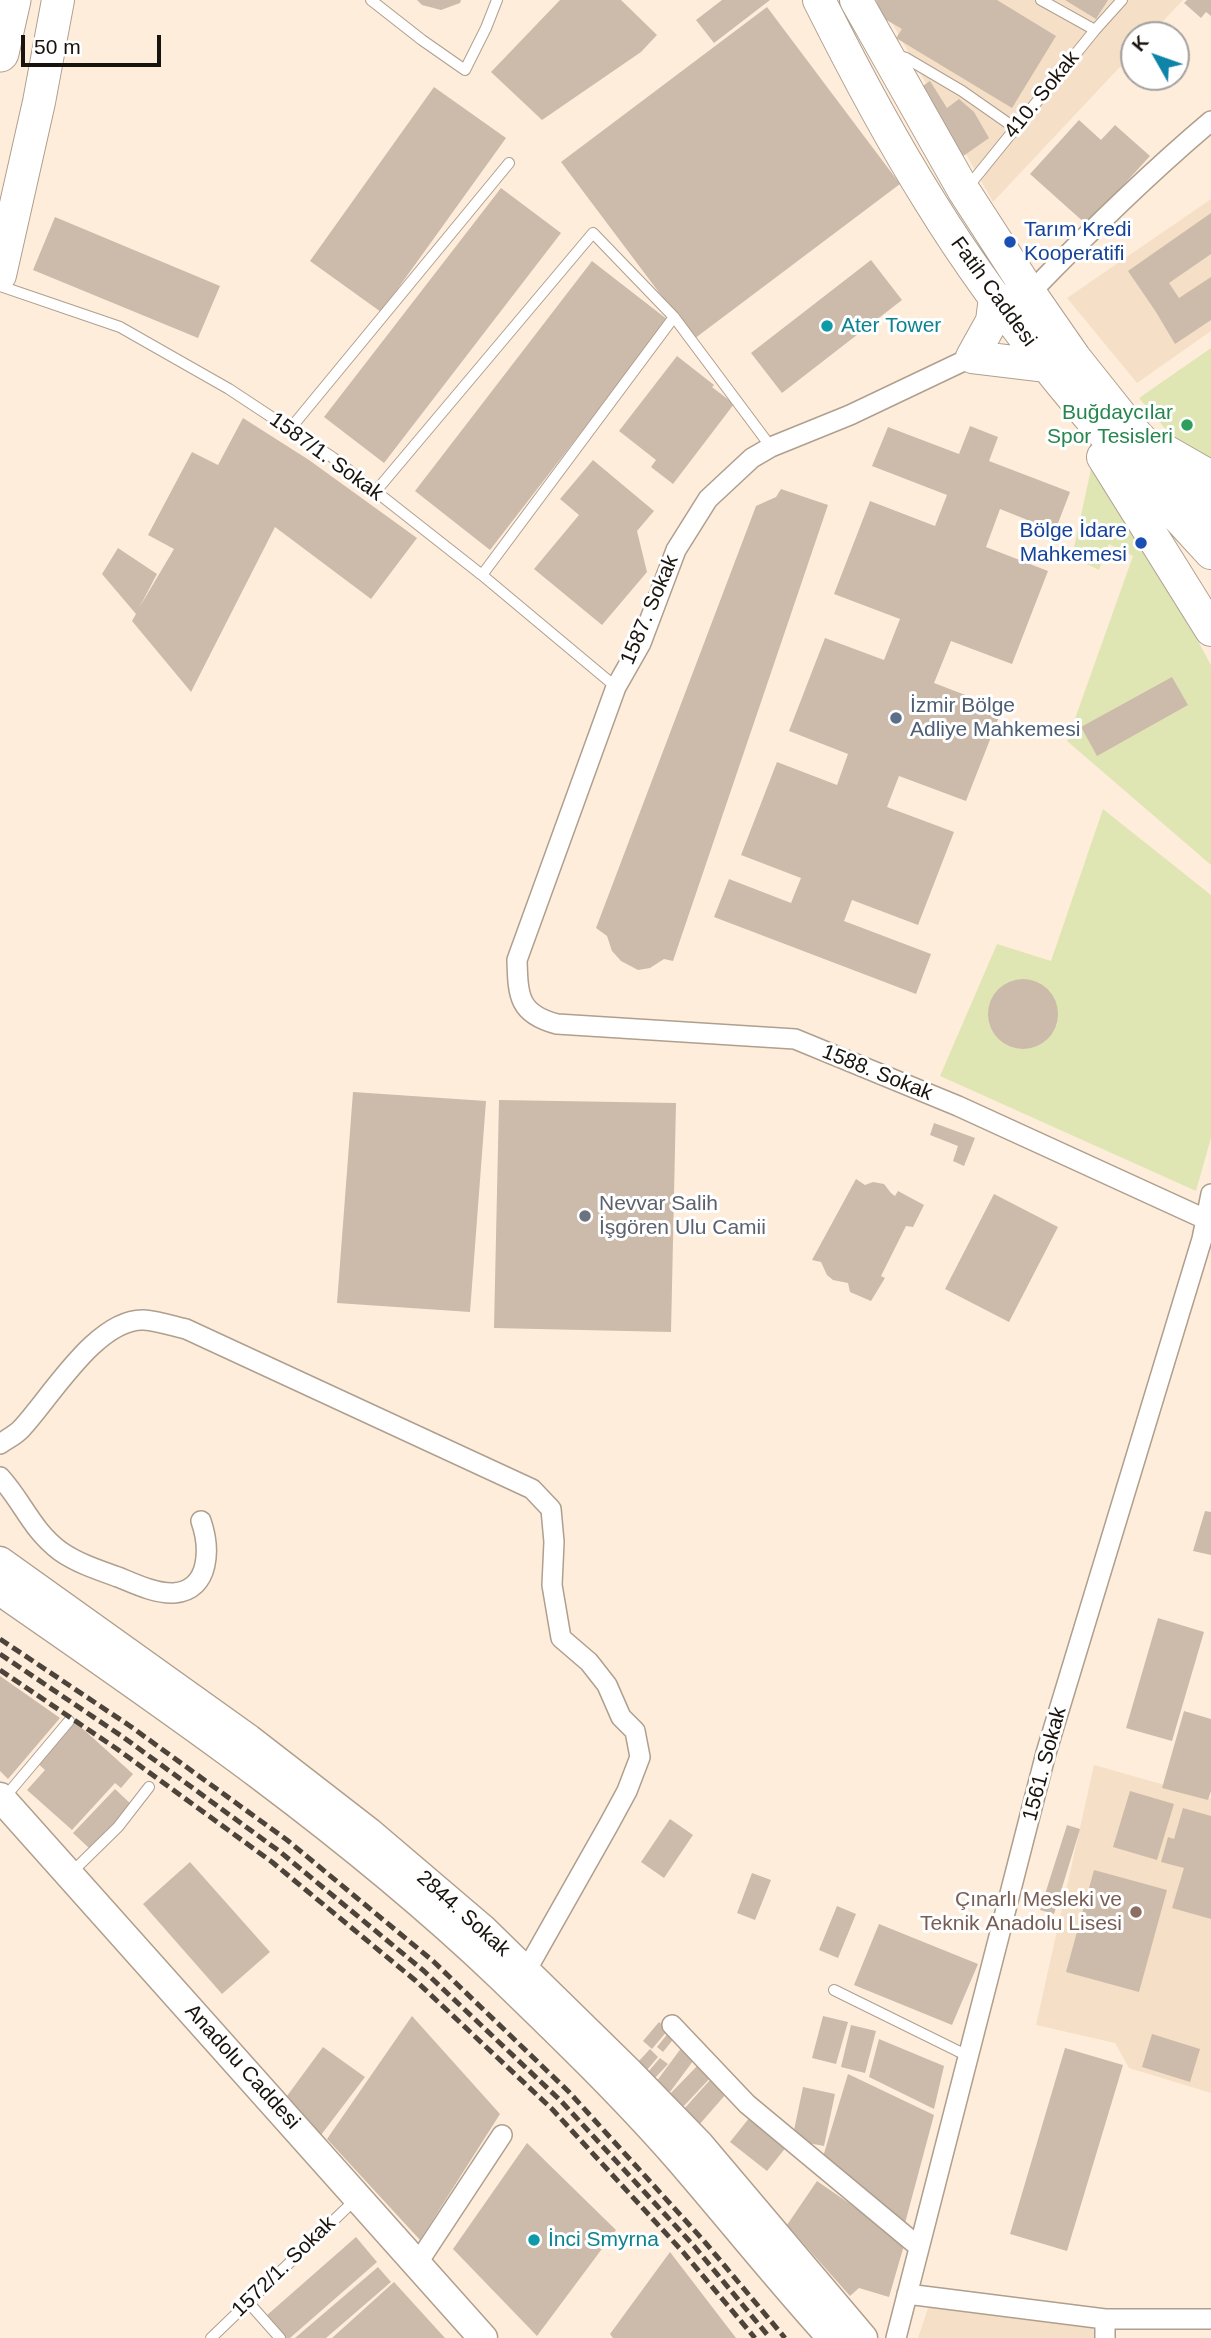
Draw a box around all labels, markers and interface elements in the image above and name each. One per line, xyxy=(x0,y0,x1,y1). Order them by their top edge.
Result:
scale bar xyxy=(24,21,164,65)
north arrow xyxy=(1120,21,1190,91)
text: K xyxy=(1128,31,1153,55)
text: 50 m xyxy=(34,35,81,58)
street label: 410. Sokak xyxy=(999,46,1085,144)
place label: Tarım Kredi Kooperatifi xyxy=(1024,217,1131,267)
street label: Fatih Caddesi xyxy=(945,232,1041,352)
marker: Tarım Kredi Kooperatifi xyxy=(1002,234,1018,250)
place label: Ater Tower xyxy=(841,313,941,339)
marker: Ater Tower xyxy=(819,318,835,334)
place label: Buğdaycılar Spor Tesisleri xyxy=(1047,400,1173,450)
street label: 1587/1. Sokak xyxy=(264,407,388,507)
marker: Buğdaycılar Spor Tesisleri xyxy=(1179,417,1195,433)
place label: Bölge İdare Mahkemesi xyxy=(1020,518,1127,568)
marker: Bölge İdare Mahkemesi xyxy=(1133,535,1149,551)
street label: 1587. Sokak xyxy=(616,551,684,669)
place label: İzmir Bölge Adliye Mahkemesi xyxy=(910,693,1080,743)
marker: İzmir Bölge Adliye Mahkemesi xyxy=(888,710,904,726)
street label: 1588. Sokak xyxy=(818,1039,936,1107)
place label: Nevvar Salih İşgören Ulu Camii xyxy=(599,1191,766,1241)
marker: Nevvar Salih İşgören Ulu Camii xyxy=(577,1208,593,1224)
street label: 1561. Sokak xyxy=(1018,1704,1072,1824)
street label: 2844. Sokak xyxy=(411,1866,515,1962)
place label: Çınarlı Mesleki ve Teknik Anadolu Lisesi xyxy=(920,1887,1122,1937)
marker: Çınarlı Mesleki ve Teknik Anadolu Lisesi xyxy=(1128,1904,1144,1920)
street label: Anadolu Caddesi xyxy=(179,1999,305,2135)
street label: 1572/1. Sokak xyxy=(227,2211,341,2323)
place label: İnci Smyrna xyxy=(548,2227,659,2253)
marker: İnci Smyrna xyxy=(526,2232,542,2248)

